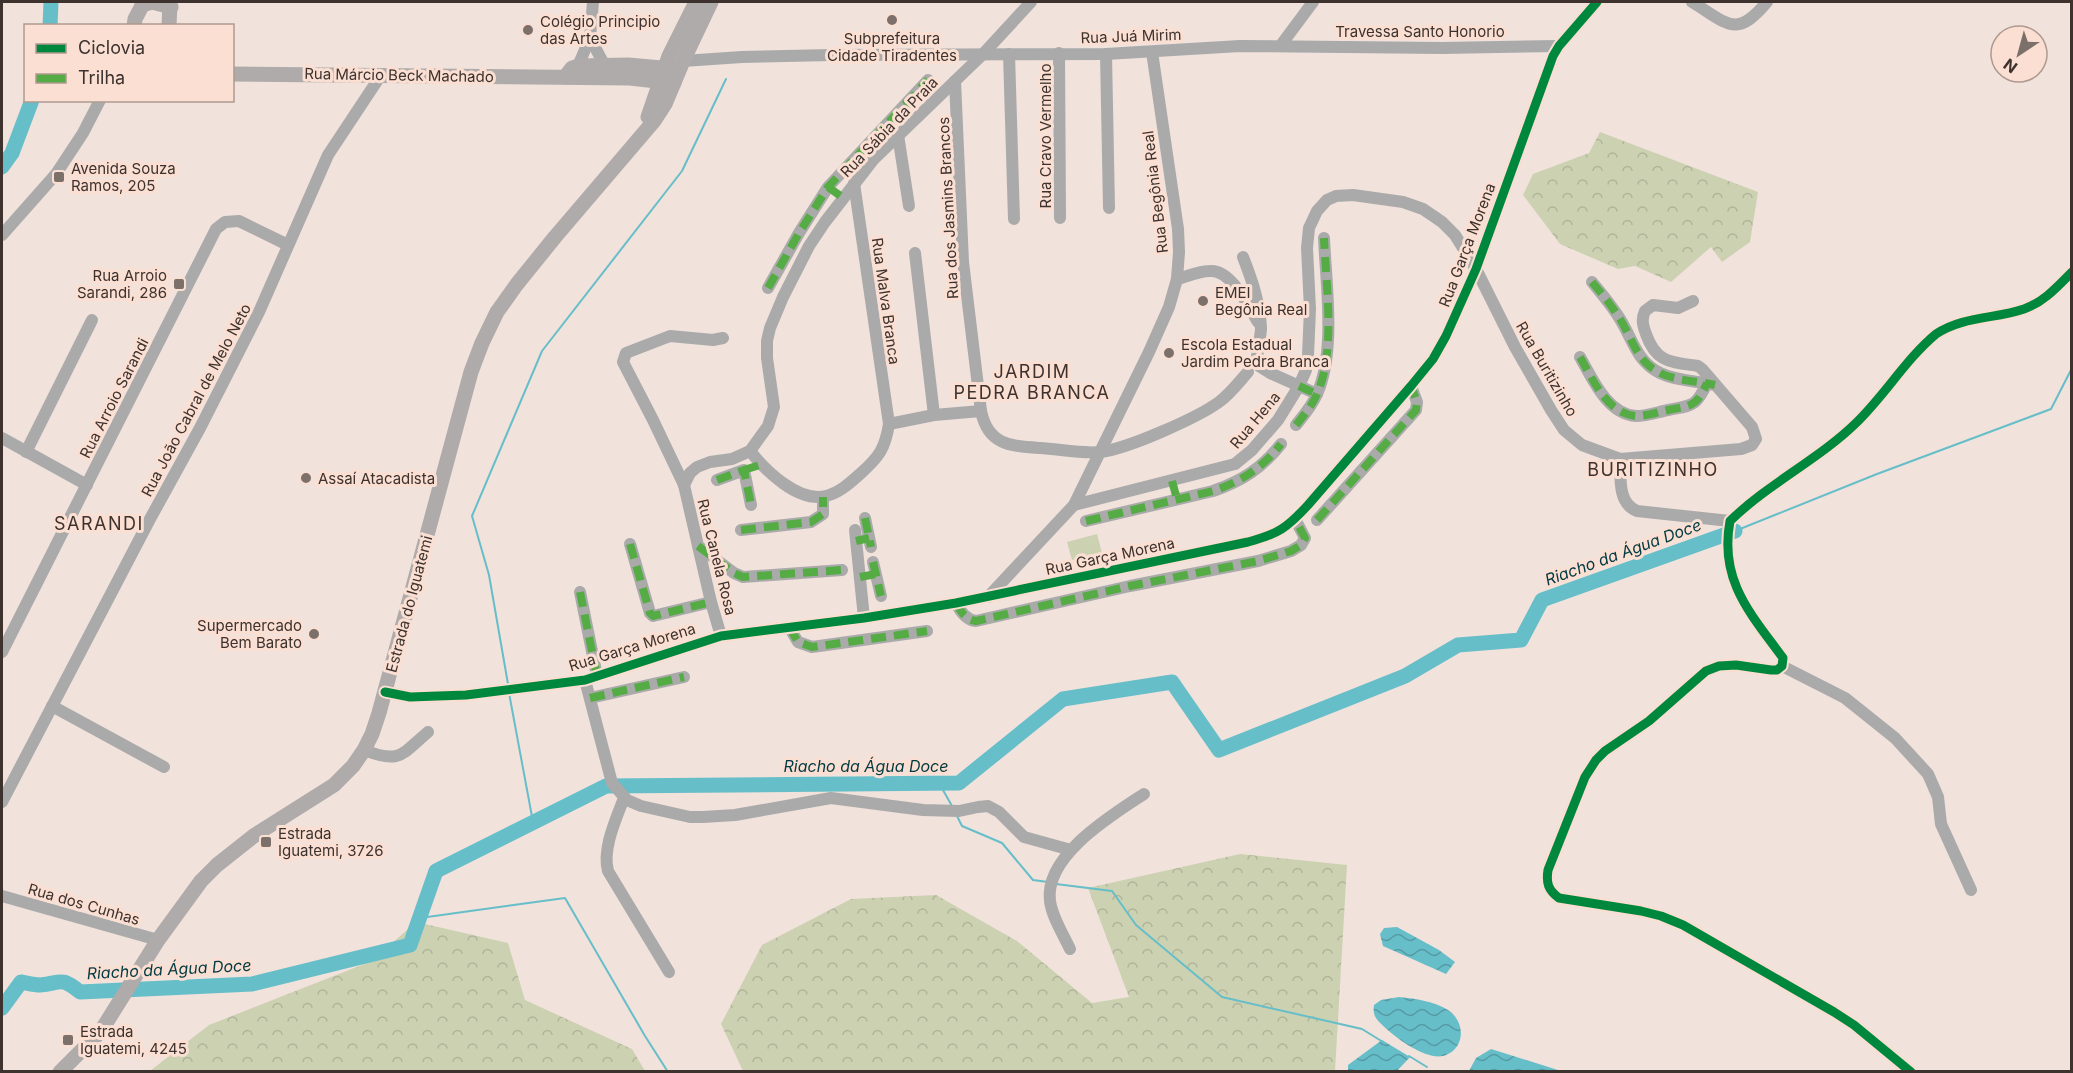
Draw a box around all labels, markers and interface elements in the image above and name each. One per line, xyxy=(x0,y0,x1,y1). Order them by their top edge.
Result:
place label: Colégio Principio das Artes xyxy=(540,12,660,48)
marker: Subprefeitura Cidade Tiradentes xyxy=(885,13,899,27)
street label: Travessa Santo Honorio xyxy=(1335,22,1505,41)
marker: Colégio Principio das Artes xyxy=(521,23,535,37)
legend xyxy=(24,24,234,102)
north arrow xyxy=(1989,24,2049,84)
street label: Rua Juá Mirim xyxy=(1080,25,1182,47)
place label: Subprefeitura Cidade Tiradentes xyxy=(827,29,957,65)
text: Ciclovia xyxy=(78,37,145,58)
text: N xyxy=(1999,54,2021,78)
street label: Rua Márcio Beck Machado xyxy=(304,64,494,86)
street label: Rua Cravo Vermelho xyxy=(1036,64,1055,208)
text: Trilha xyxy=(78,67,125,88)
street label: Rua Sábia da Praia xyxy=(836,73,942,181)
street label: Rua dos Jasmins Brancos xyxy=(934,116,962,300)
street label: Rua Begônia Real xyxy=(1138,130,1172,254)
place label: Avenida Souza Ramos, 205 xyxy=(71,159,176,195)
marker: Avenida Souza Ramos, 205 xyxy=(52,170,66,184)
street label: Rua Garça Morena xyxy=(1435,180,1499,310)
street label: Rua Malva Branca xyxy=(868,236,904,366)
place label: Rua Arroio Sarandi, 286 xyxy=(77,266,167,302)
marker: Rua Arroio Sarandi, 286 xyxy=(172,277,186,291)
place label: EMEI Begônia Real xyxy=(1215,283,1307,319)
marker: EMEI Begônia Real xyxy=(1196,294,1210,308)
street label: Rua João Cabral de Melo Neto xyxy=(137,300,255,500)
street label: Rua Buritizinho xyxy=(1512,318,1582,420)
street label: Rua Arroio Sarandi xyxy=(75,335,153,461)
place label: Escola Estadual Jardim Pedra Branca xyxy=(1181,335,1329,371)
marker: Escola Estadual Jardim Pedra Branca xyxy=(1162,346,1176,360)
district label: JARDIM PEDRA BRANCA xyxy=(954,361,1110,403)
street label: Rua Hena xyxy=(1226,388,1284,452)
district label: BURITIZINHO xyxy=(1587,459,1719,480)
place label: Assaí Atacadista xyxy=(318,469,435,488)
marker: Assaí Atacadista xyxy=(299,471,313,485)
street label: Rua Canela Rosa xyxy=(693,497,741,617)
district label: SARANDI xyxy=(54,513,144,534)
water label: Riacho da Água Doce xyxy=(1542,514,1704,590)
street label: Estrada do Iguatemi xyxy=(382,533,436,675)
street label: Rua Garça Morena xyxy=(1044,533,1176,579)
place label: Supermercado Bem Barato xyxy=(197,616,302,652)
street label: Rua Garça Morena xyxy=(566,619,698,675)
marker: Supermercado Bem Barato xyxy=(307,627,321,641)
water label: Riacho da Água Doce xyxy=(784,756,948,776)
place label: Estrada Iguatemi, 3726 xyxy=(278,824,384,860)
marker: Estrada Iguatemi, 3726 xyxy=(259,835,273,849)
street label: Rua dos Cunhas xyxy=(26,879,142,929)
water label: Riacho da Água Doce xyxy=(86,955,252,983)
place label: Estrada Iguatemi, 4245 xyxy=(80,1022,187,1058)
marker: Estrada Iguatemi, 4245 xyxy=(61,1033,75,1047)

